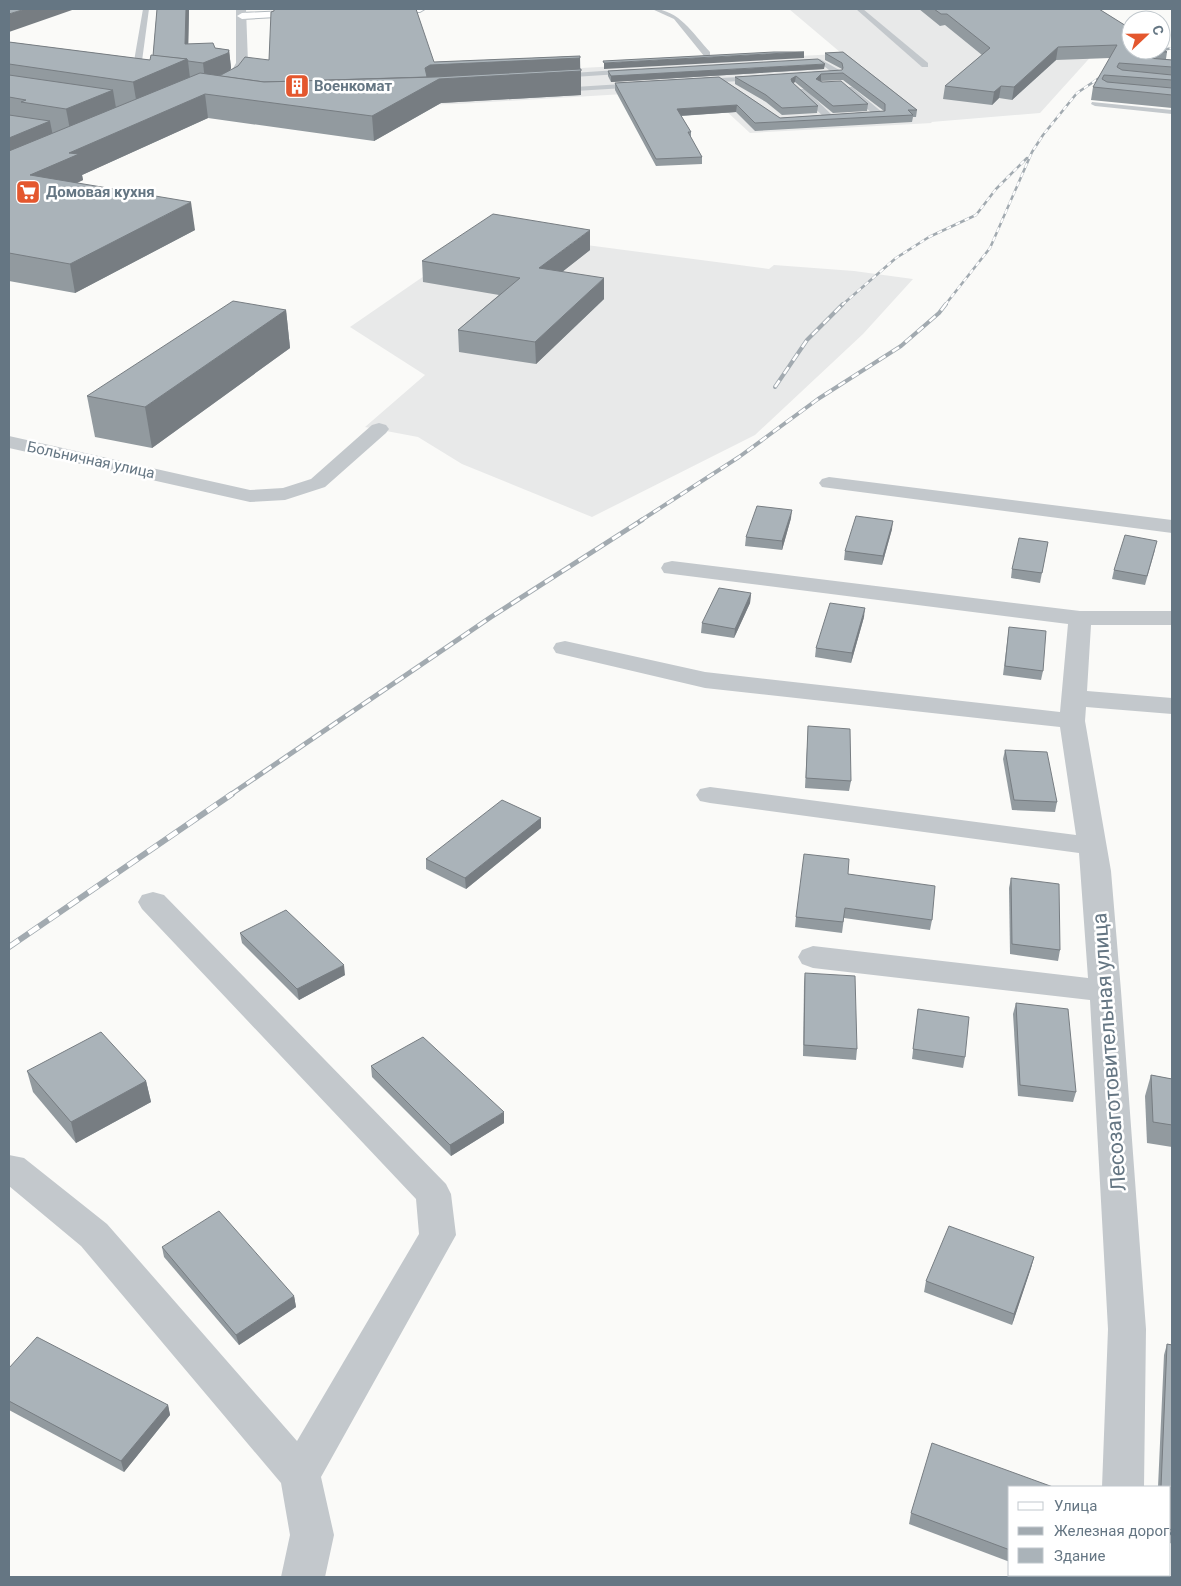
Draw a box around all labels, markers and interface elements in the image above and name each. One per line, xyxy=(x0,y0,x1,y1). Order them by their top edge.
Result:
north arrow xyxy=(1121,10,1171,60)
text: С xyxy=(1149,23,1167,37)
building icon: Военкомат xyxy=(284,73,310,99)
place label: Военкомат xyxy=(314,77,393,95)
supermarket icon: Домовая кухня xyxy=(15,179,41,205)
place label: Домовая кухня xyxy=(46,183,155,201)
street label: Больничная улица xyxy=(25,438,157,482)
street label: Лесозаготовительная улица xyxy=(1087,912,1131,1192)
legend xyxy=(1008,1486,1171,1576)
text: Улица xyxy=(1054,1497,1097,1515)
text: Железная дорога xyxy=(1054,1522,1177,1540)
text: Здание xyxy=(1054,1547,1105,1565)

